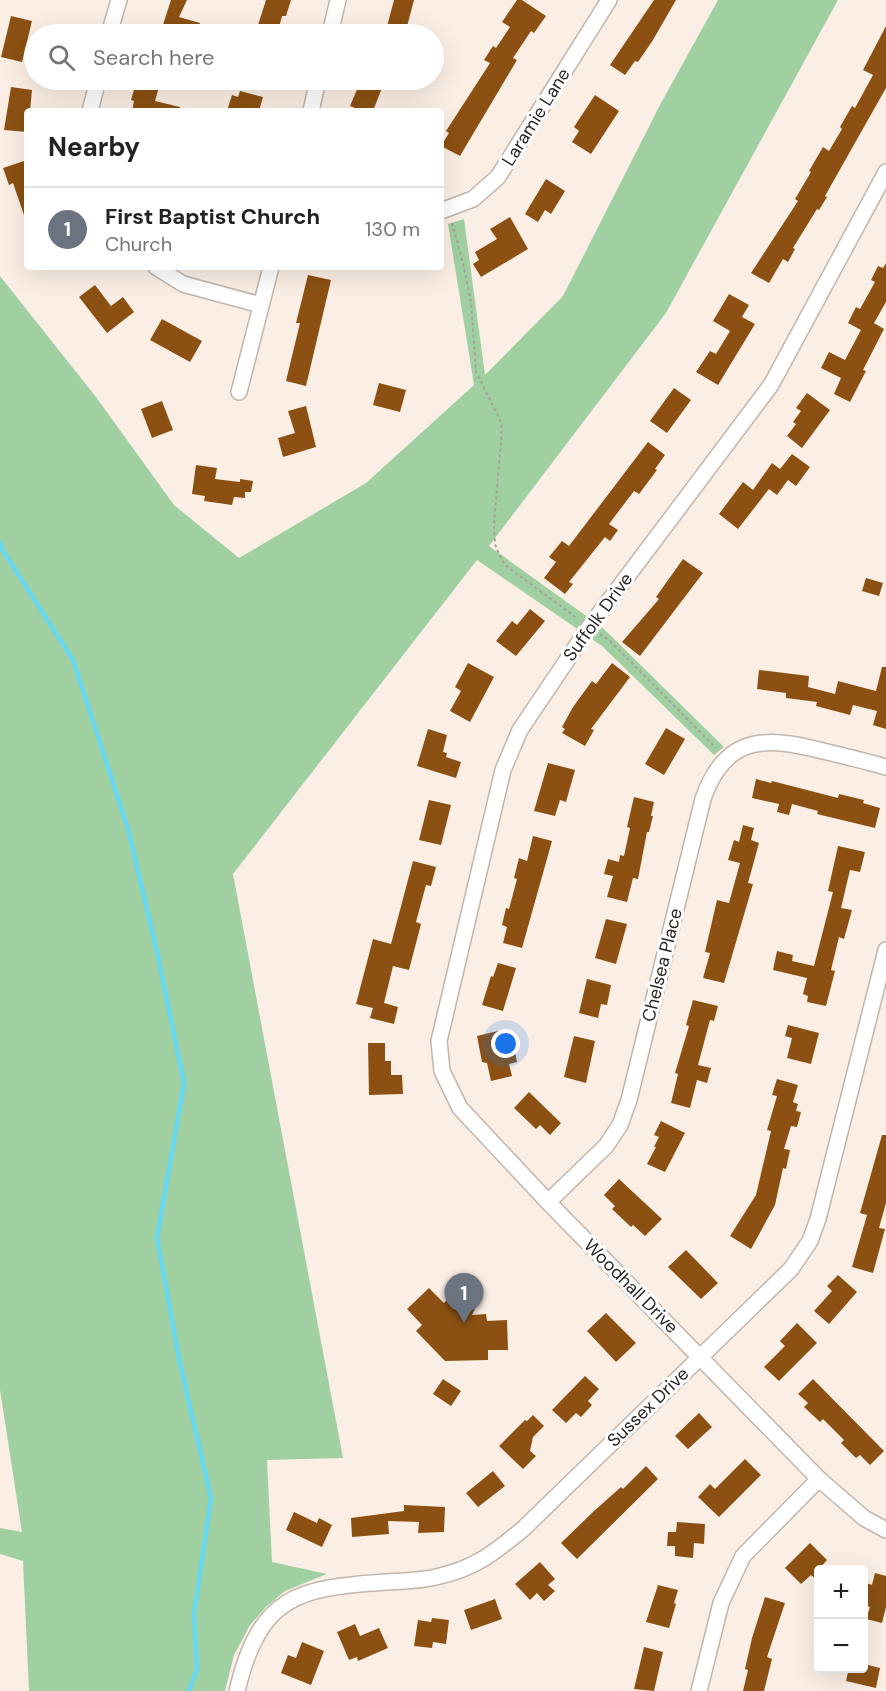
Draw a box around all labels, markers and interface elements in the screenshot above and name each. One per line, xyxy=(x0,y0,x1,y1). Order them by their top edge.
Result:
search box xyxy=(24,24,444,90)
icon: search xyxy=(45,41,78,74)
text: Search here xyxy=(93,43,214,72)
street label: Laramie Lane xyxy=(496,64,576,170)
text: Nearby xyxy=(48,130,140,164)
text: First Baptist Church xyxy=(105,202,320,231)
text: 1 xyxy=(64,216,71,242)
text: 130 m xyxy=(365,216,420,242)
text: Church xyxy=(105,231,172,257)
street label: Suffolk Drive xyxy=(558,568,638,666)
street label: Chelsea Place xyxy=(636,906,688,1024)
your location xyxy=(491,1029,520,1058)
street label: Woodhall Drive xyxy=(578,1233,684,1339)
pin: 1 xyxy=(444,1274,484,1323)
street label: Sussex Drive xyxy=(602,1362,694,1452)
map controls xyxy=(814,1565,868,1673)
button: + xyxy=(814,1565,868,1619)
button: − xyxy=(814,1619,868,1673)

